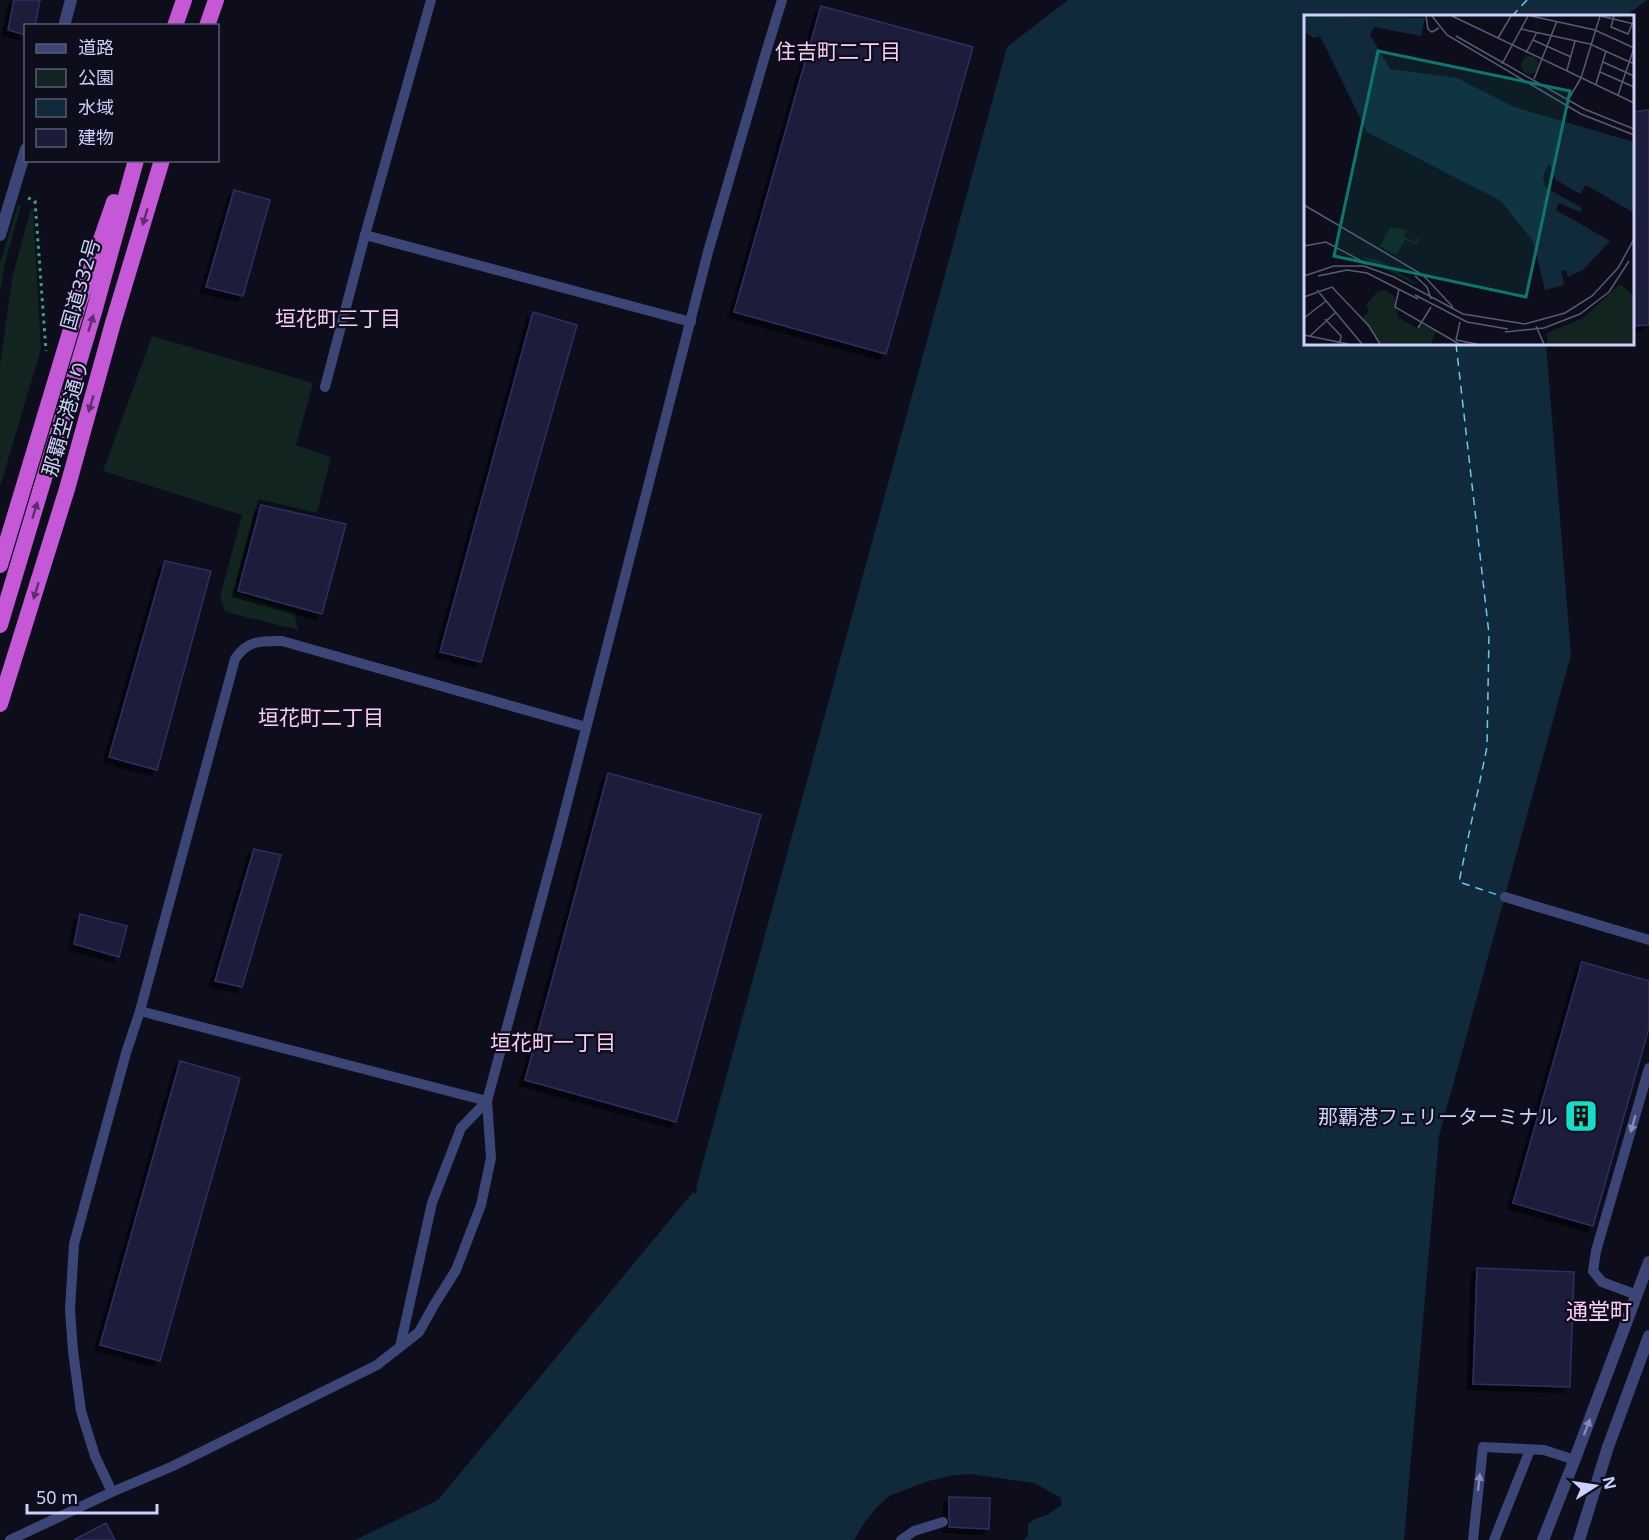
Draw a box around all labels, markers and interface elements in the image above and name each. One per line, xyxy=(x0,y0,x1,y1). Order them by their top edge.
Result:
inset map xyxy=(1304,15,1634,345)
legend xyxy=(24,24,219,162)
text: 道路 xyxy=(78,35,114,59)
district label: 住吉町二丁目 xyxy=(775,37,901,65)
text: 公園 xyxy=(78,65,114,89)
text: 水域 xyxy=(78,95,114,119)
text: 建物 xyxy=(78,125,114,149)
one-way arrow xyxy=(140,208,149,226)
street label: 国道332号 xyxy=(54,235,106,333)
district label: 垣花町三丁目 xyxy=(275,304,401,332)
one-way arrow xyxy=(87,314,96,332)
street label: 那覇空港通り xyxy=(35,357,95,479)
one-way arrow xyxy=(86,395,95,413)
one-way arrow xyxy=(31,500,40,518)
one-way arrow xyxy=(31,582,40,600)
district label: 垣花町二丁目 xyxy=(258,703,384,731)
district label: 垣花町一丁目 xyxy=(490,1028,616,1056)
building icon: 那覇港フェリーターミナル xyxy=(1563,1098,1599,1134)
place label: 那覇港フェリーターミナル xyxy=(1318,1103,1558,1130)
one-way arrow xyxy=(1628,1115,1637,1133)
district label: 通堂町 xyxy=(1566,1295,1632,1325)
one-way arrow xyxy=(1583,1418,1593,1436)
north arrow xyxy=(1565,1456,1625,1516)
one-way arrow xyxy=(1474,1472,1484,1491)
text: N xyxy=(1598,1474,1622,1492)
scale bar xyxy=(27,1477,158,1515)
text: 50 m xyxy=(36,1485,78,1509)

